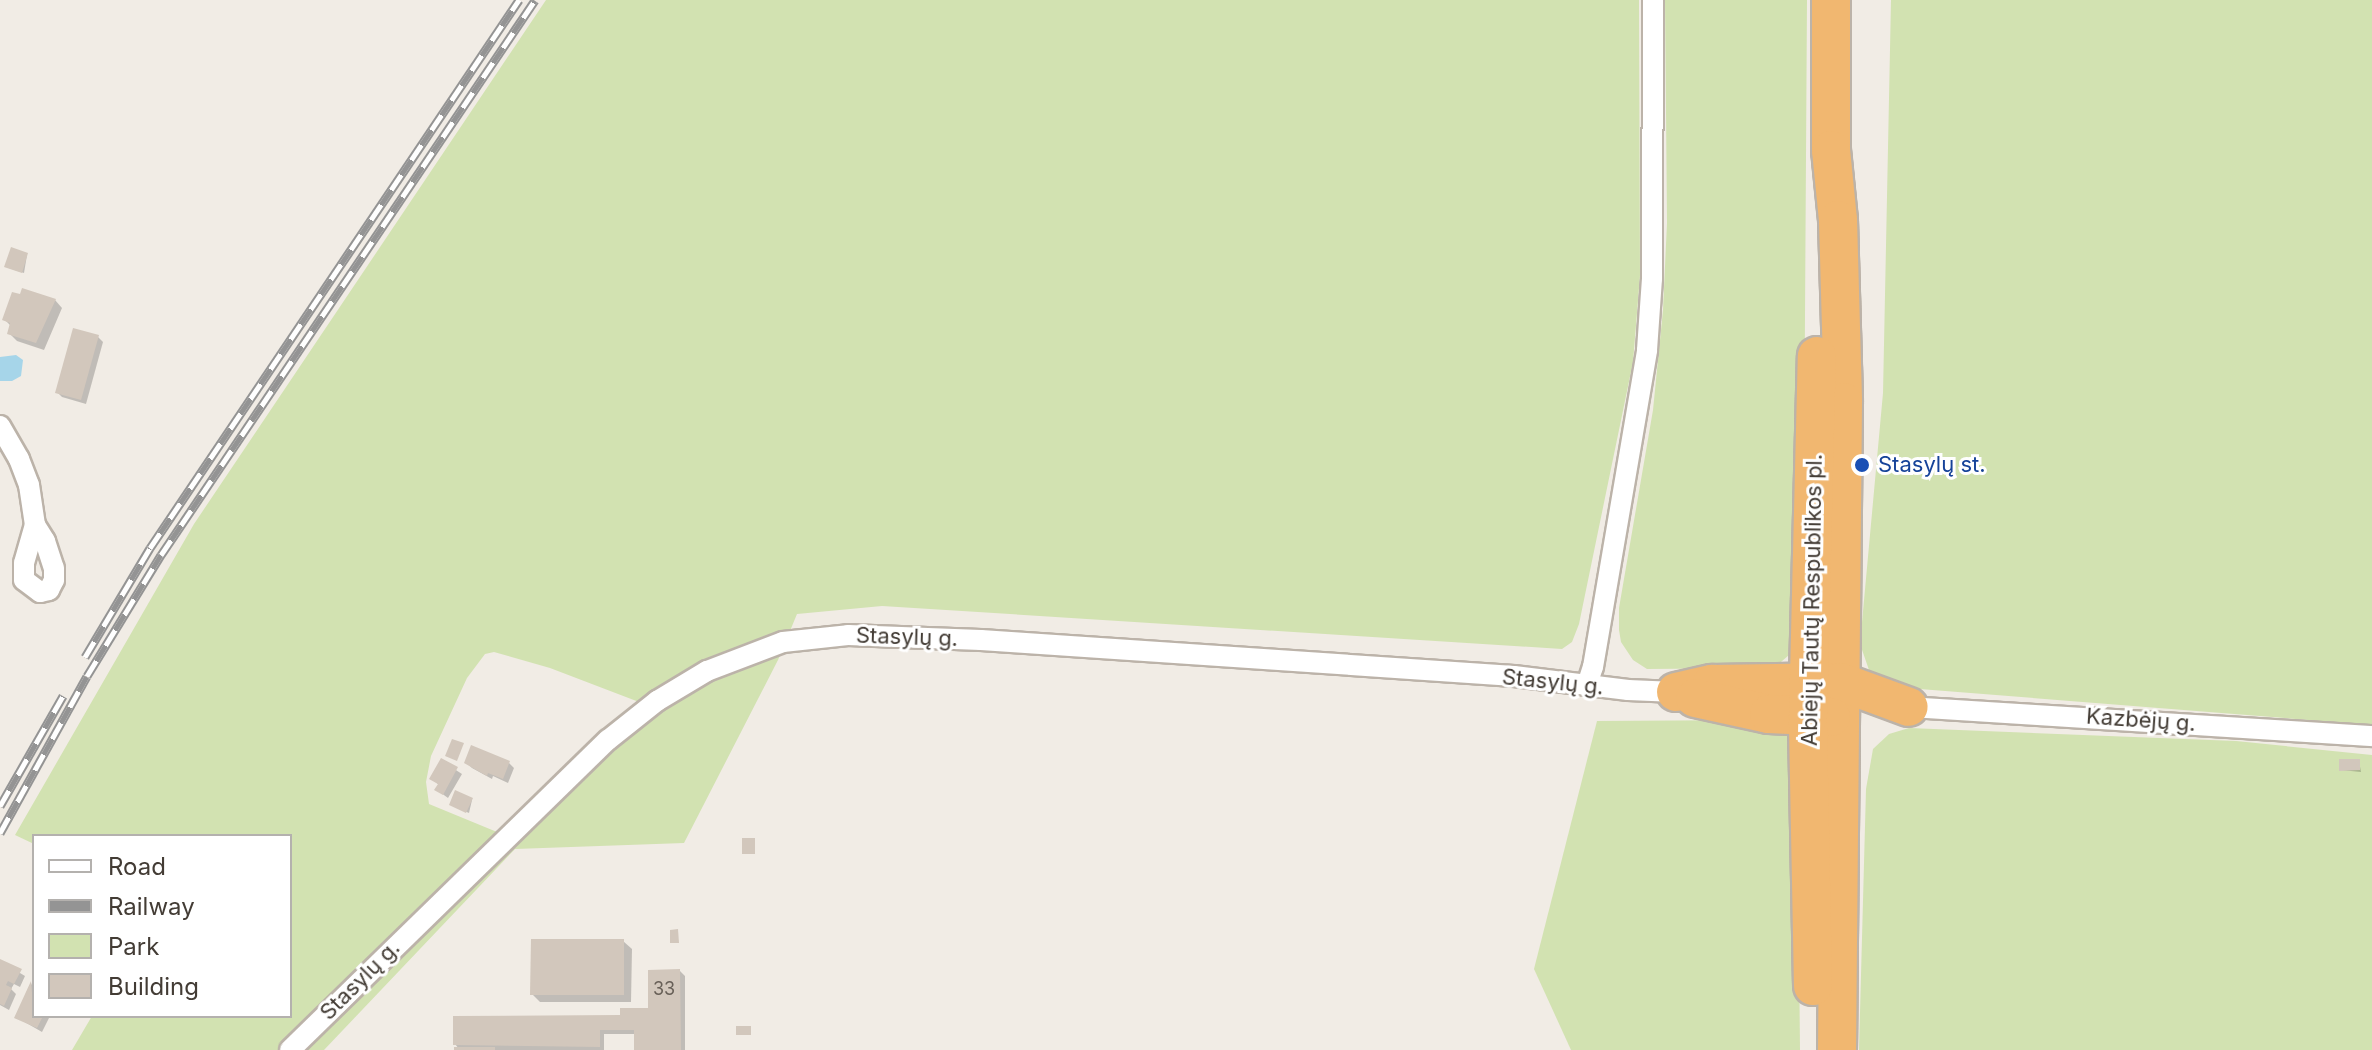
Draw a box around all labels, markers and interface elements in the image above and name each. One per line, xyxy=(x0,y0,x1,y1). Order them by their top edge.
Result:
place label: Stasylų st. xyxy=(1878,452,1986,478)
street label: Abiejų Tautų Respublikos pl. xyxy=(1796,454,1828,746)
marker: Stasylų st. xyxy=(1853,456,1871,474)
street label: Stasylų g. xyxy=(855,622,959,652)
street label: Stasylų g. xyxy=(1501,664,1605,700)
street label: Kazbėjų g. xyxy=(2085,703,2197,737)
legend xyxy=(32,834,292,1018)
text: Road xyxy=(108,852,166,881)
text: Railway xyxy=(108,892,195,921)
text: Park xyxy=(108,932,159,961)
street label: Stasylų g. xyxy=(315,935,405,1025)
text: Building xyxy=(108,972,199,1001)
house number: 33 xyxy=(653,978,675,1000)

